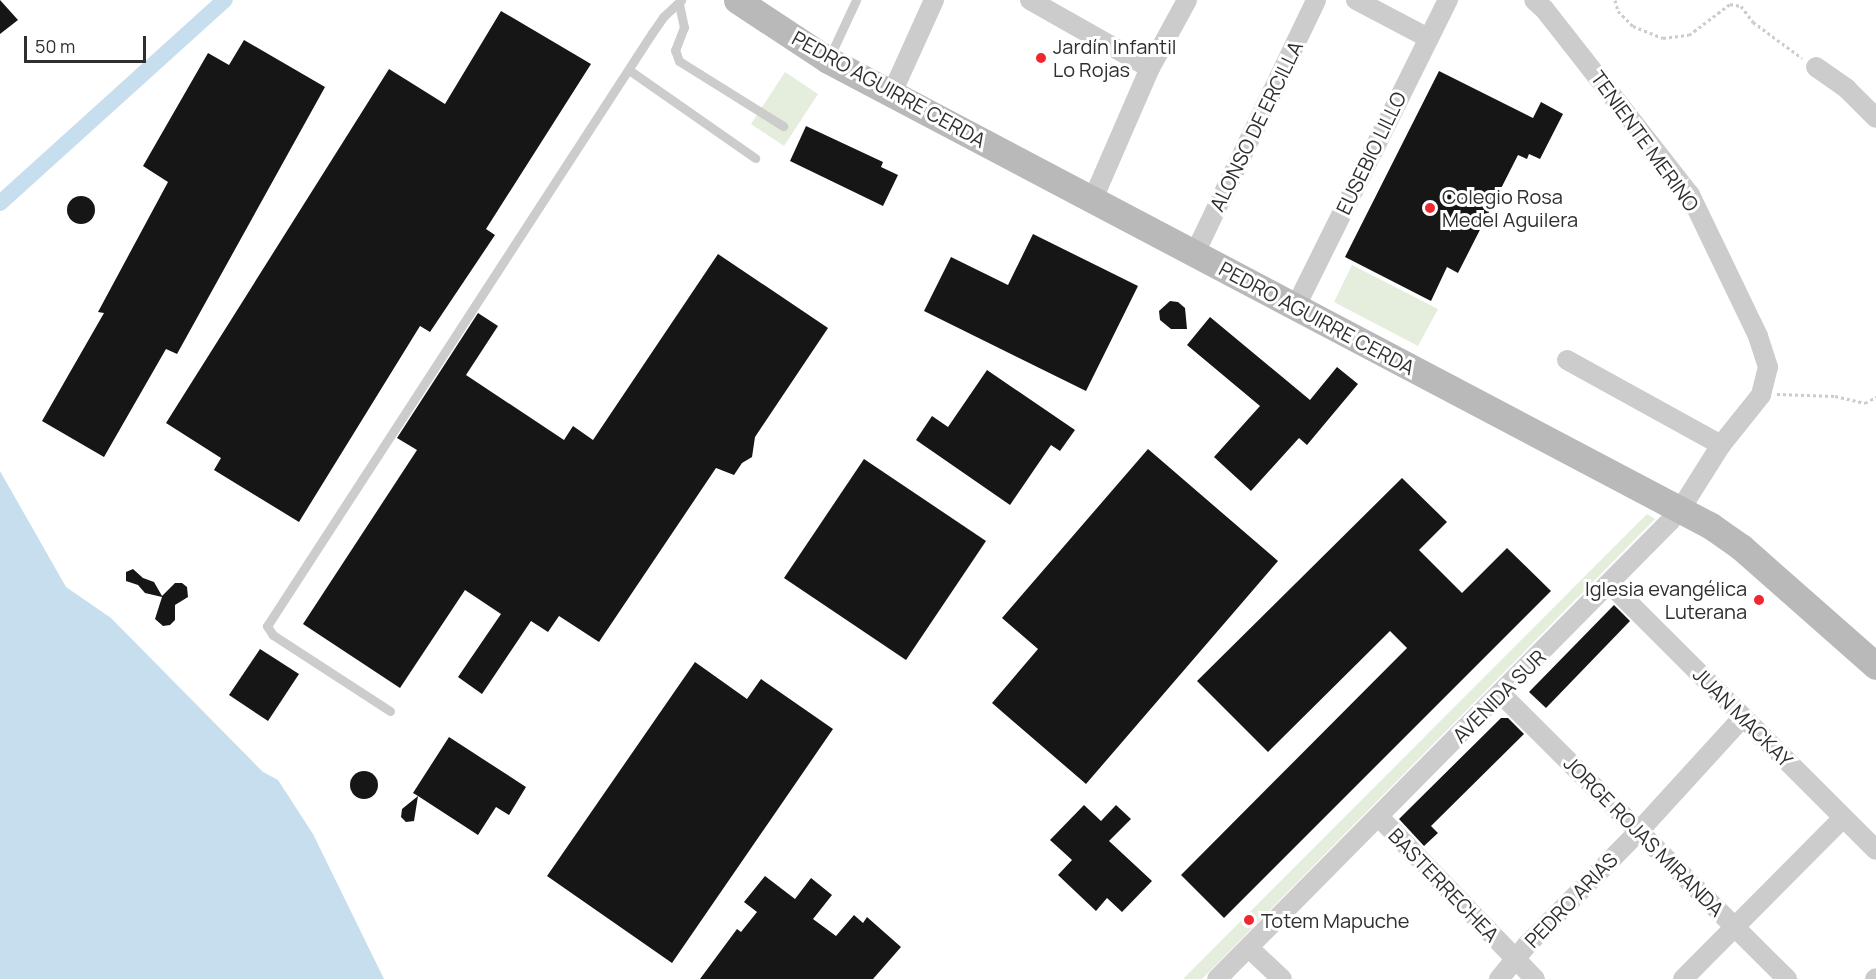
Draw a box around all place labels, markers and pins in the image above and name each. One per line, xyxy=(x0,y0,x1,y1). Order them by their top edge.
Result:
place label: Jardín Infantil Lo Rojas xyxy=(1053,34,1176,81)
marker: Jardín Infantil Lo Rojas xyxy=(1034,51,1048,65)
place label: Colegio Rosa Medel Aguilera xyxy=(1442,184,1578,231)
marker: Colegio Rosa Medel Aguilera xyxy=(1423,201,1437,215)
place label: Iglesia evangélica Luterana xyxy=(1585,576,1747,623)
marker: Iglesia evangélica Luterana xyxy=(1752,593,1766,607)
place label: Totem Mapuche xyxy=(1261,908,1409,932)
marker: Totem Mapuche xyxy=(1242,913,1256,927)

